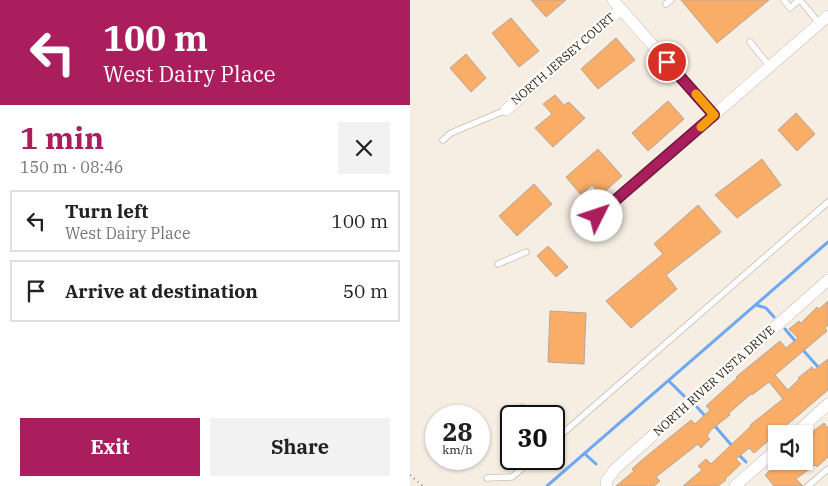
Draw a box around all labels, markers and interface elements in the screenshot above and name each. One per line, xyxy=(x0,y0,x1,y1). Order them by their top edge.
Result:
street label: NORTH JERSEY COURT xyxy=(508,9,618,108)
text: 100 m xyxy=(103,15,208,61)
icon: left xyxy=(20,20,85,85)
pin xyxy=(646,41,688,83)
icon: arrive xyxy=(653,48,681,76)
text: West Dairy Place xyxy=(103,59,276,88)
text: 1 min xyxy=(20,118,104,157)
button: close xyxy=(338,122,390,174)
text: 150 m · 08:46 xyxy=(20,157,123,177)
position arrow xyxy=(570,189,622,241)
text: Turn left xyxy=(65,199,148,223)
icon: left xyxy=(22,207,50,235)
text: 100 m xyxy=(331,209,388,233)
text: West Dairy Place xyxy=(65,223,191,243)
icon: arrive xyxy=(22,277,50,305)
text: Arrive at destination xyxy=(65,279,258,303)
text: 50 m xyxy=(343,279,388,303)
street label: NORTH RIVER VISTA DRIVE xyxy=(650,322,777,439)
speed limit sign: 30 xyxy=(500,405,565,470)
text: 28 xyxy=(442,415,473,448)
button: Exit xyxy=(20,418,200,476)
button: Share xyxy=(210,418,390,476)
map controls xyxy=(768,425,813,470)
button: sound xyxy=(768,425,813,470)
text: km/h xyxy=(442,442,473,457)

